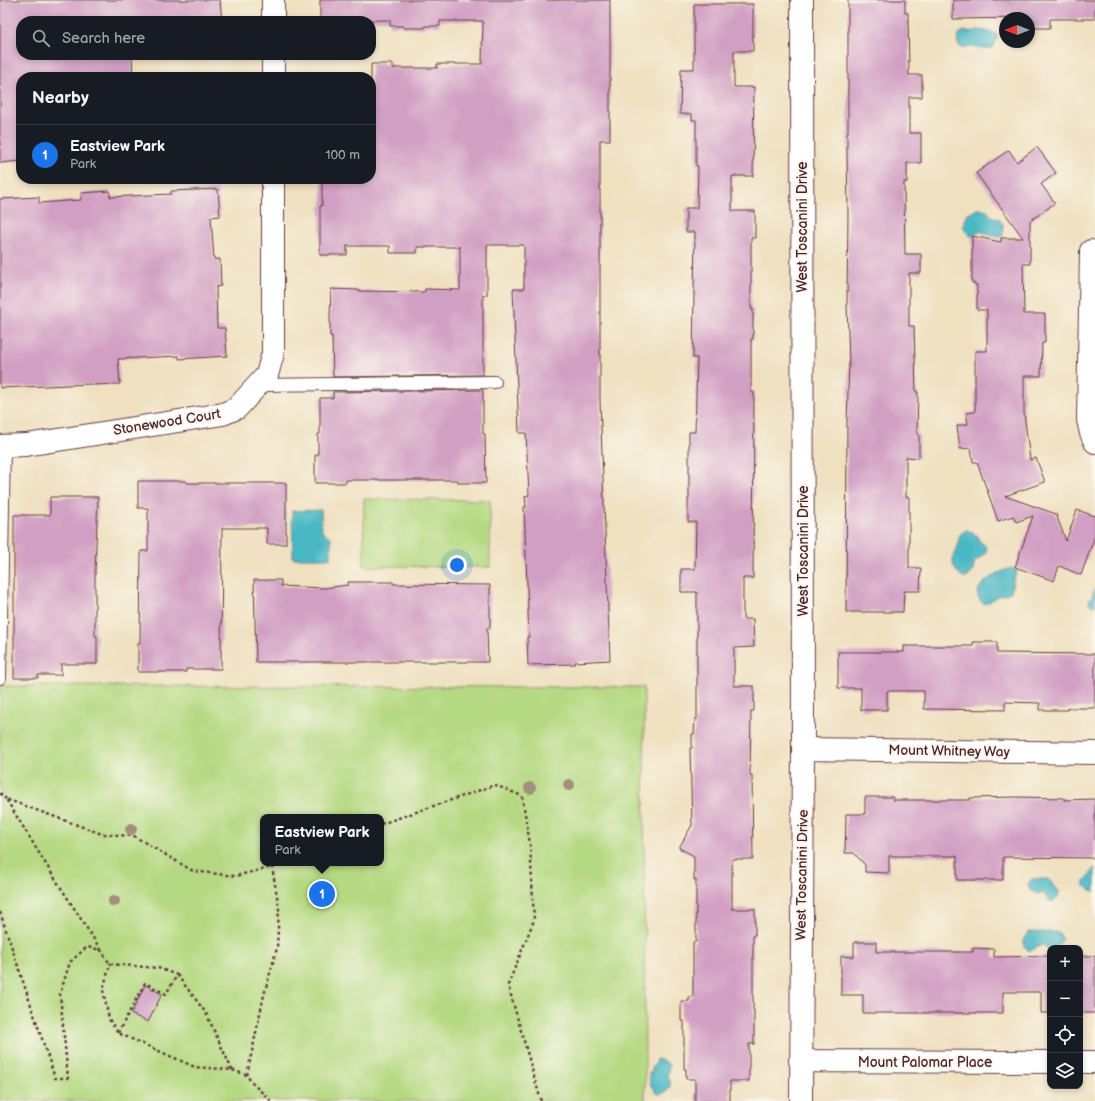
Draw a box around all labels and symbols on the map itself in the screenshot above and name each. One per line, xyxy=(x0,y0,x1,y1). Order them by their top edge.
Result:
north arrow xyxy=(999,12,1035,48)
street label: West Toscanini Drive xyxy=(794,161,811,293)
street label: Stonewood Court xyxy=(112,405,223,439)
street label: West Toscanini Drive xyxy=(795,485,812,617)
your location xyxy=(447,555,467,575)
street label: Mount Whitney Way xyxy=(888,741,1011,761)
street label: West Toscanini Drive xyxy=(792,809,812,941)
pin: 1 xyxy=(309,879,335,909)
street label: Mount Palomar Place xyxy=(858,1054,992,1071)

